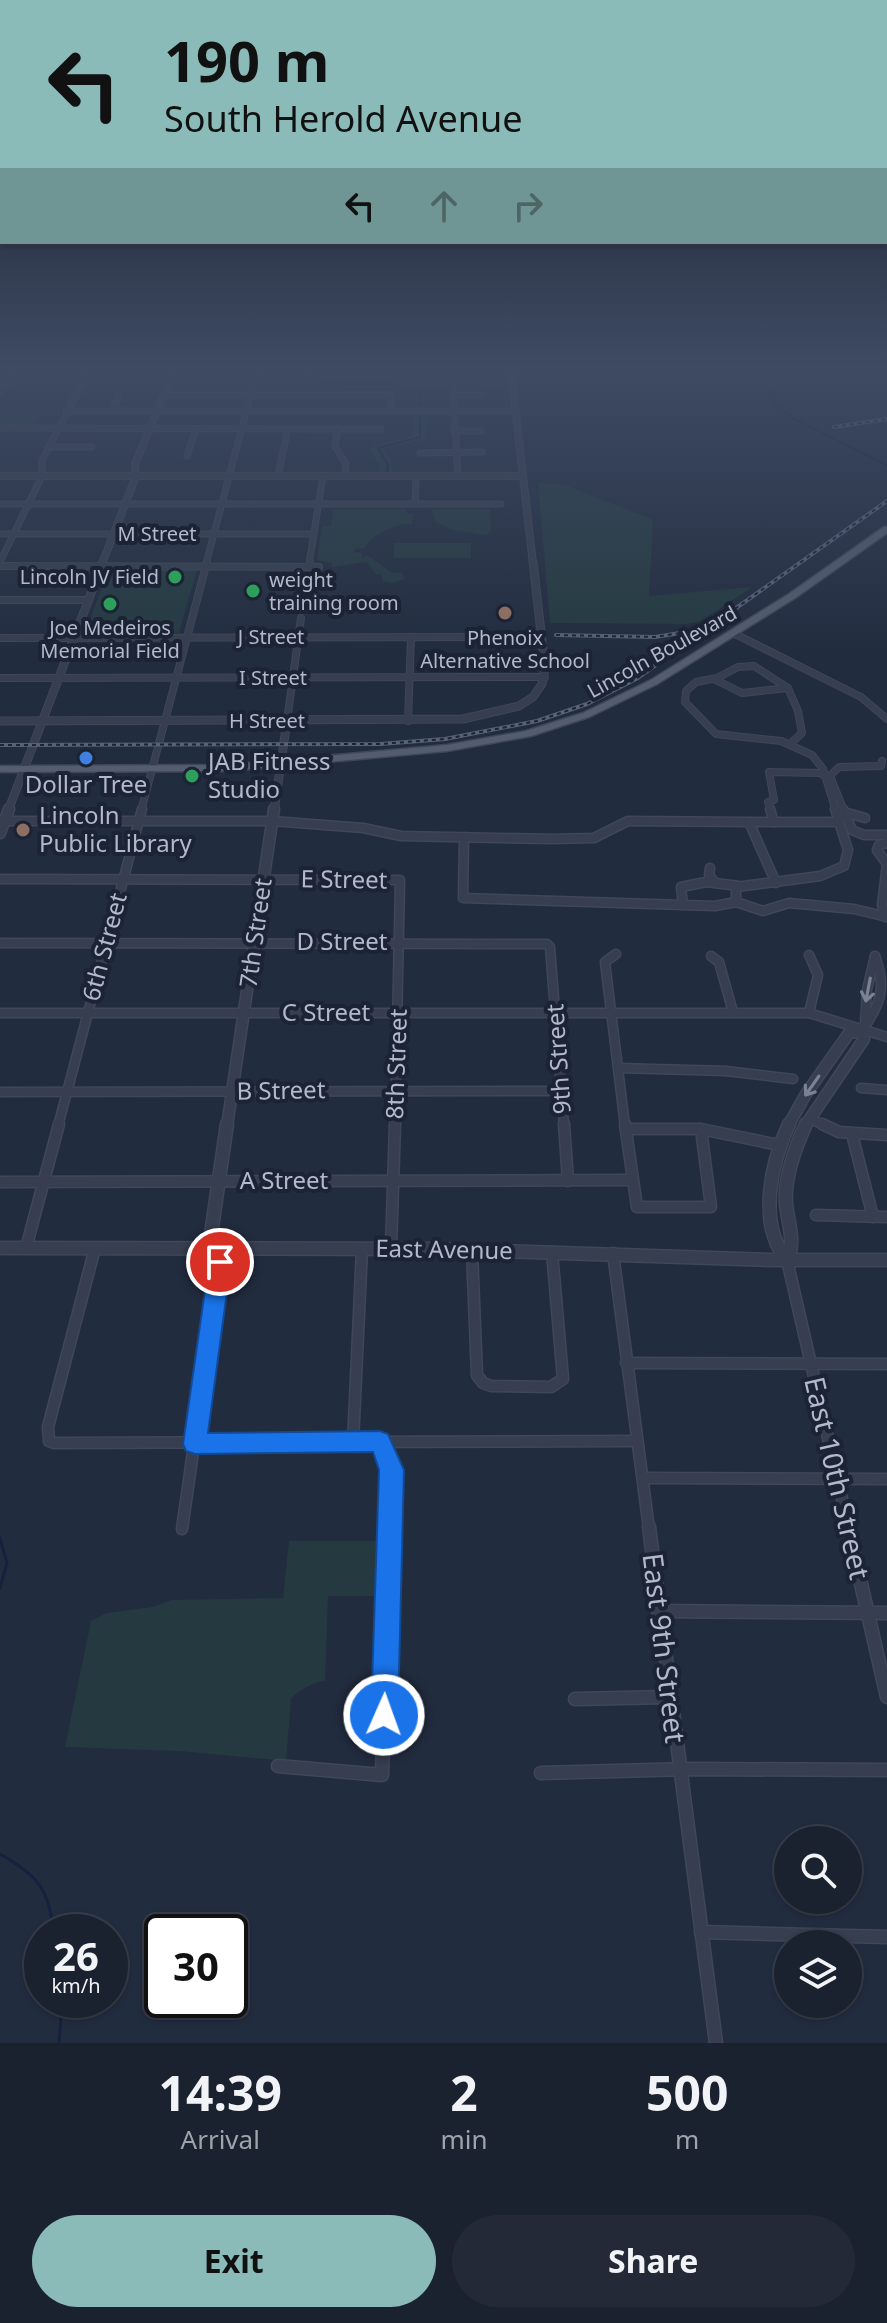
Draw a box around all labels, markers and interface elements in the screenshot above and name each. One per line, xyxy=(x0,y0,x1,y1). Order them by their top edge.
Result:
text: 190 m xyxy=(164,22,329,98)
icon: left xyxy=(32,32,136,136)
text: South Herold Avenue xyxy=(164,94,523,143)
icon: left xyxy=(338,184,382,228)
icon: ahead xyxy=(422,184,466,228)
icon: right xyxy=(506,184,550,228)
street label: M Street xyxy=(117,520,197,547)
place label: Lincoln JV Field xyxy=(20,563,159,590)
place label: weight training room xyxy=(269,566,399,616)
marker: Lincoln JV Field xyxy=(166,568,184,586)
marker: weight training room xyxy=(244,582,262,600)
marker: Joe Medeiros Memorial Field xyxy=(101,595,119,613)
street label: Lincoln Boulevard xyxy=(582,599,742,704)
marker: Phenoix Alternative School xyxy=(496,604,514,622)
place label: Joe Medeiros Memorial Field xyxy=(40,614,180,664)
street label: J Street xyxy=(236,623,304,650)
place label: Phenoix Alternative School xyxy=(420,624,590,674)
street label: I Street xyxy=(239,664,307,691)
street label: H Street xyxy=(229,707,305,734)
place label: JAB Fitness Studio xyxy=(206,744,330,805)
marker: Dollar Tree xyxy=(77,749,95,767)
place label: Dollar Tree xyxy=(25,767,147,800)
marker: JAB Fitness Studio xyxy=(183,767,201,785)
place label: Lincoln Public Library xyxy=(39,798,193,859)
marker: Lincoln Public Library xyxy=(14,821,32,839)
street label: E Street xyxy=(300,861,388,896)
street label: 7th Street xyxy=(230,875,279,990)
street label: 6th Street xyxy=(73,889,134,1004)
street label: D Street xyxy=(297,924,388,957)
one-way arrow xyxy=(859,977,874,1002)
street label: C Street xyxy=(282,995,371,1028)
street label: 9th Street xyxy=(537,1003,578,1115)
street label: 8th Street xyxy=(377,1008,414,1120)
street label: B Street xyxy=(236,1072,326,1107)
one-way arrow xyxy=(803,1075,820,1097)
street label: A Street xyxy=(240,1163,329,1196)
pin xyxy=(186,1228,254,1296)
street label: East Avenue xyxy=(375,1231,513,1266)
icon: arrive xyxy=(198,1240,242,1284)
street label: East 10th Street xyxy=(796,1373,880,1583)
street label: East 9th Street xyxy=(634,1551,695,1745)
position arrow xyxy=(342,1673,426,1757)
map controls xyxy=(774,1826,862,2018)
button: search xyxy=(774,1826,862,1914)
speed limit sign: 30 xyxy=(144,1914,248,2018)
text: 26 xyxy=(53,1928,99,1983)
button: layers xyxy=(774,1930,862,2018)
text: km/h xyxy=(51,1972,101,1999)
text: 14:39 xyxy=(159,2060,282,2125)
text: 2 xyxy=(450,2060,478,2125)
text: 500 xyxy=(646,2060,728,2125)
text: Arrival xyxy=(181,2121,260,2157)
text: min xyxy=(440,2121,488,2157)
text: m xyxy=(675,2121,699,2157)
button: Exit xyxy=(32,2215,436,2307)
button: Share xyxy=(452,2215,855,2307)

